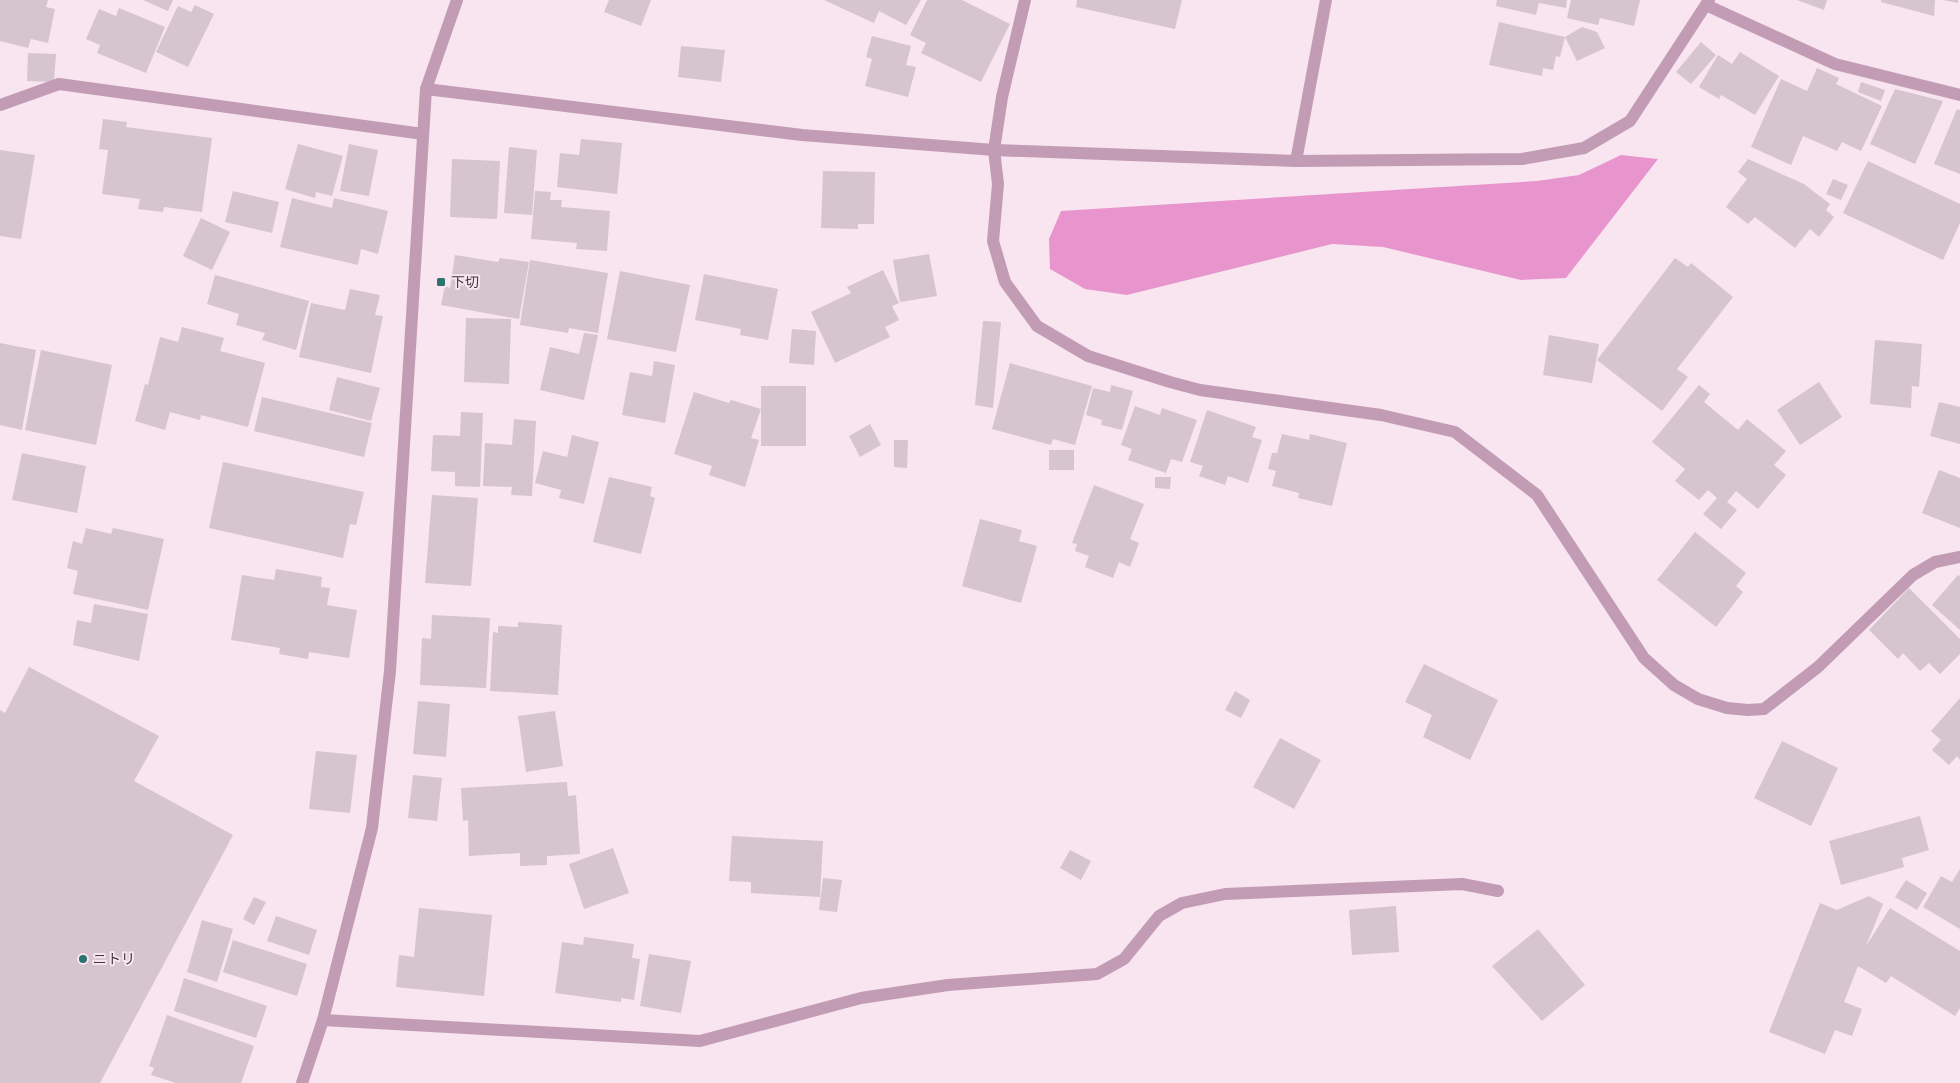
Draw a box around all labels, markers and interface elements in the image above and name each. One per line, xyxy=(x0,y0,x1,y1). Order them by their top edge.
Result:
place label: 下切 xyxy=(451,273,479,290)
marker: 下切 xyxy=(435,276,447,288)
place label: ニトリ xyxy=(93,950,135,967)
marker: ニトリ xyxy=(77,953,89,965)

